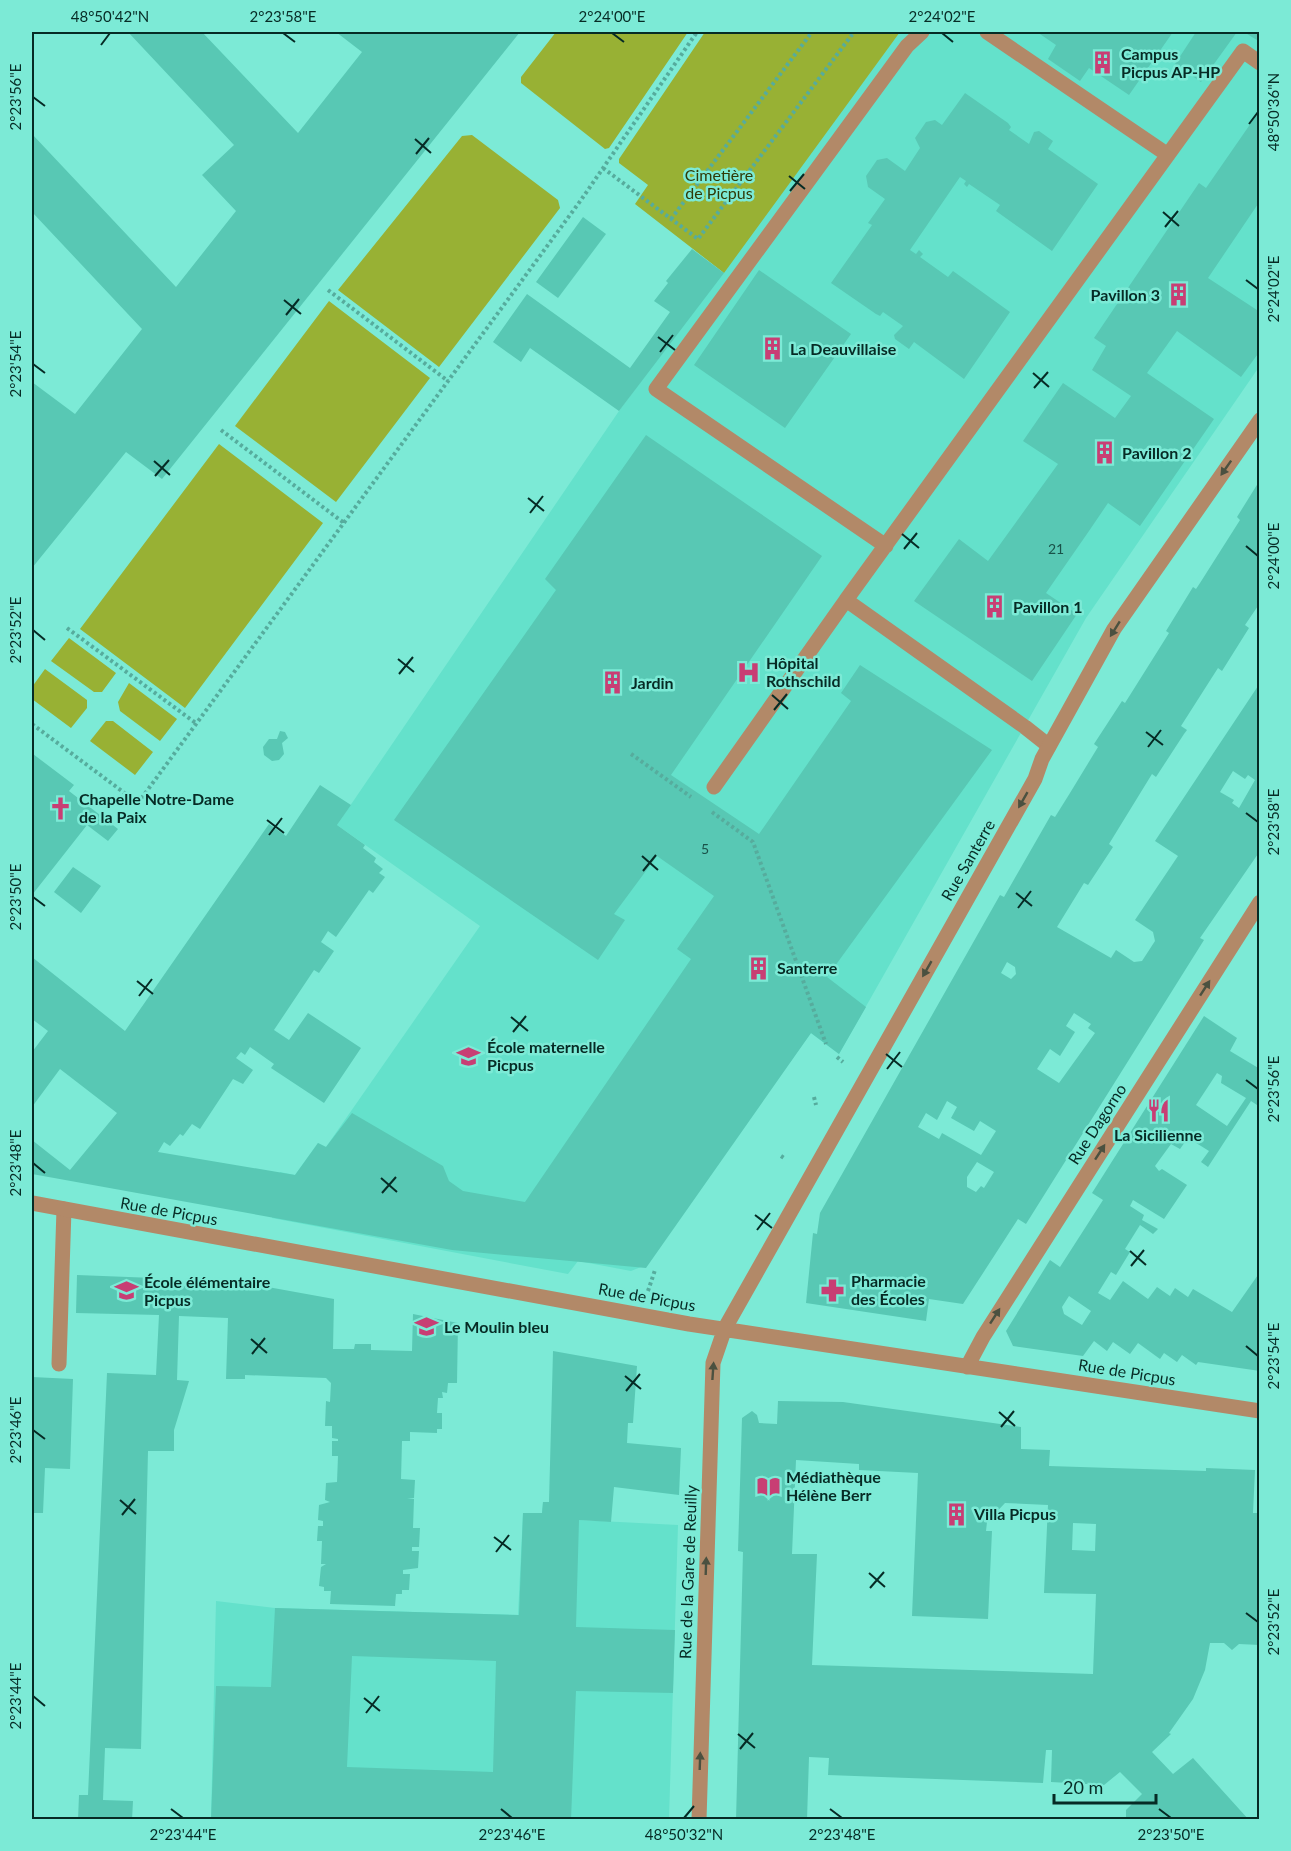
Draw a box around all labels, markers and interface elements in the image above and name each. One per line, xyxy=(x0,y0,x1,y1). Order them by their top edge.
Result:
text: 48°50'42"N xyxy=(71,7,149,25)
text: 2°23'58"E xyxy=(250,7,317,25)
text: 2°24'00"E xyxy=(579,7,646,25)
text: 2°24'02"E xyxy=(909,7,976,25)
place label: Campus Picpus AP-HP xyxy=(1121,44,1220,81)
building icon: Campus Picpus AP-HP xyxy=(1090,50,1116,76)
text: 2°23'56"E xyxy=(6,64,24,131)
text: 48°50'36"N xyxy=(1264,73,1282,151)
park label: Cimetière de Picpus xyxy=(685,165,753,202)
text: 2°24'02"E xyxy=(1264,256,1282,323)
building icon: Pavillon 3 xyxy=(1165,282,1191,308)
place label: Pavillon 3 xyxy=(1091,285,1160,304)
text: 2°23'54"E xyxy=(6,331,24,398)
building icon: La Deauvillaise xyxy=(759,336,785,362)
place label: La Deauvillaise xyxy=(790,339,897,358)
building icon: Pavillon 2 xyxy=(1091,440,1117,466)
place label: Pavillon 2 xyxy=(1122,443,1191,462)
one-way arrow xyxy=(1220,460,1232,476)
text: 2°24'00"E xyxy=(1264,523,1282,590)
house number: 21 xyxy=(1048,540,1064,557)
building icon: Pavillon 1 xyxy=(982,594,1008,620)
text: 2°23'52"E xyxy=(6,597,24,664)
place label: Pavillon 1 xyxy=(1013,597,1082,616)
one-way arrow xyxy=(1110,620,1121,637)
place label: Hôpital Rothschild xyxy=(766,653,841,690)
hospital icon: Hôpital Rothschild xyxy=(735,659,761,685)
building icon: Jardin xyxy=(600,670,626,696)
place label: Jardin xyxy=(631,673,674,692)
place label: Chapelle Notre-Dame de la Paix xyxy=(79,789,235,826)
text: 2°23'58"E xyxy=(1264,789,1282,856)
one-way arrow xyxy=(1018,792,1028,809)
church icon: Chapelle Notre-Dame de la Paix xyxy=(48,795,74,821)
street label: Rue Santerre xyxy=(937,816,998,904)
house number: 5 xyxy=(701,840,709,857)
text: 2°23'50"E xyxy=(6,864,24,931)
building icon: Santerre xyxy=(746,955,772,981)
place label: Santerre xyxy=(777,958,838,977)
one-way arrow xyxy=(922,961,932,978)
one-way arrow xyxy=(1200,980,1211,996)
place label: École maternelle Picpus xyxy=(487,1037,605,1074)
school or university icon: École maternelle Picpus xyxy=(456,1043,482,1069)
text: 2°23'56"E xyxy=(1264,1056,1282,1123)
street label: Rue Dagorno xyxy=(1064,1080,1130,1168)
restaurant icon: La Sicilienne xyxy=(1145,1097,1171,1123)
place label: La Sicilienne xyxy=(1114,1125,1202,1144)
text: 2°23'48"E xyxy=(6,1130,24,1197)
one-way arrow xyxy=(1095,1144,1106,1160)
street label: Rue de Picpus xyxy=(119,1193,219,1228)
place label: Pharmacie des Écoles xyxy=(851,1271,926,1308)
place label: École élémentaire Picpus xyxy=(144,1272,271,1309)
pharmacy icon: Pharmacie des Écoles xyxy=(820,1277,846,1303)
school or university icon: École élémentaire Picpus xyxy=(113,1278,139,1304)
street label: Rue de Picpus xyxy=(597,1279,697,1314)
one-way arrow xyxy=(990,1308,1001,1325)
school or university icon: Le Moulin bleu xyxy=(413,1314,439,1340)
place label: Le Moulin bleu xyxy=(444,1317,549,1336)
text: 2°23'54"E xyxy=(1264,1323,1282,1390)
street label: Rue de Picpus xyxy=(1077,1354,1177,1389)
one-way arrow xyxy=(708,1362,717,1381)
text: 2°23'46"E xyxy=(6,1397,24,1464)
place label: Médiathèque Hélène Berr xyxy=(786,1467,881,1504)
library icon: Médiathèque Hélène Berr xyxy=(755,1473,781,1499)
street label: Rue de la Gare de Reuilly xyxy=(675,1484,700,1659)
building icon: Villa Picpus xyxy=(943,1501,969,1527)
place label: Villa Picpus xyxy=(973,1504,1056,1523)
one-way arrow xyxy=(702,1557,711,1576)
text: 2°23'52"E xyxy=(1264,1589,1282,1656)
text: 2°23'44"E xyxy=(6,1663,24,1730)
one-way arrow xyxy=(696,1752,705,1771)
scale bar xyxy=(1054,1767,1156,1805)
text: 20 m xyxy=(1063,1776,1103,1798)
text: 2°23'44"E xyxy=(150,1825,217,1843)
text: 2°23'46"E xyxy=(479,1825,546,1843)
text: 48°50'32"N xyxy=(645,1825,723,1843)
text: 2°23'48"E xyxy=(809,1825,876,1843)
text: 2°23'50"E xyxy=(1138,1825,1205,1843)

